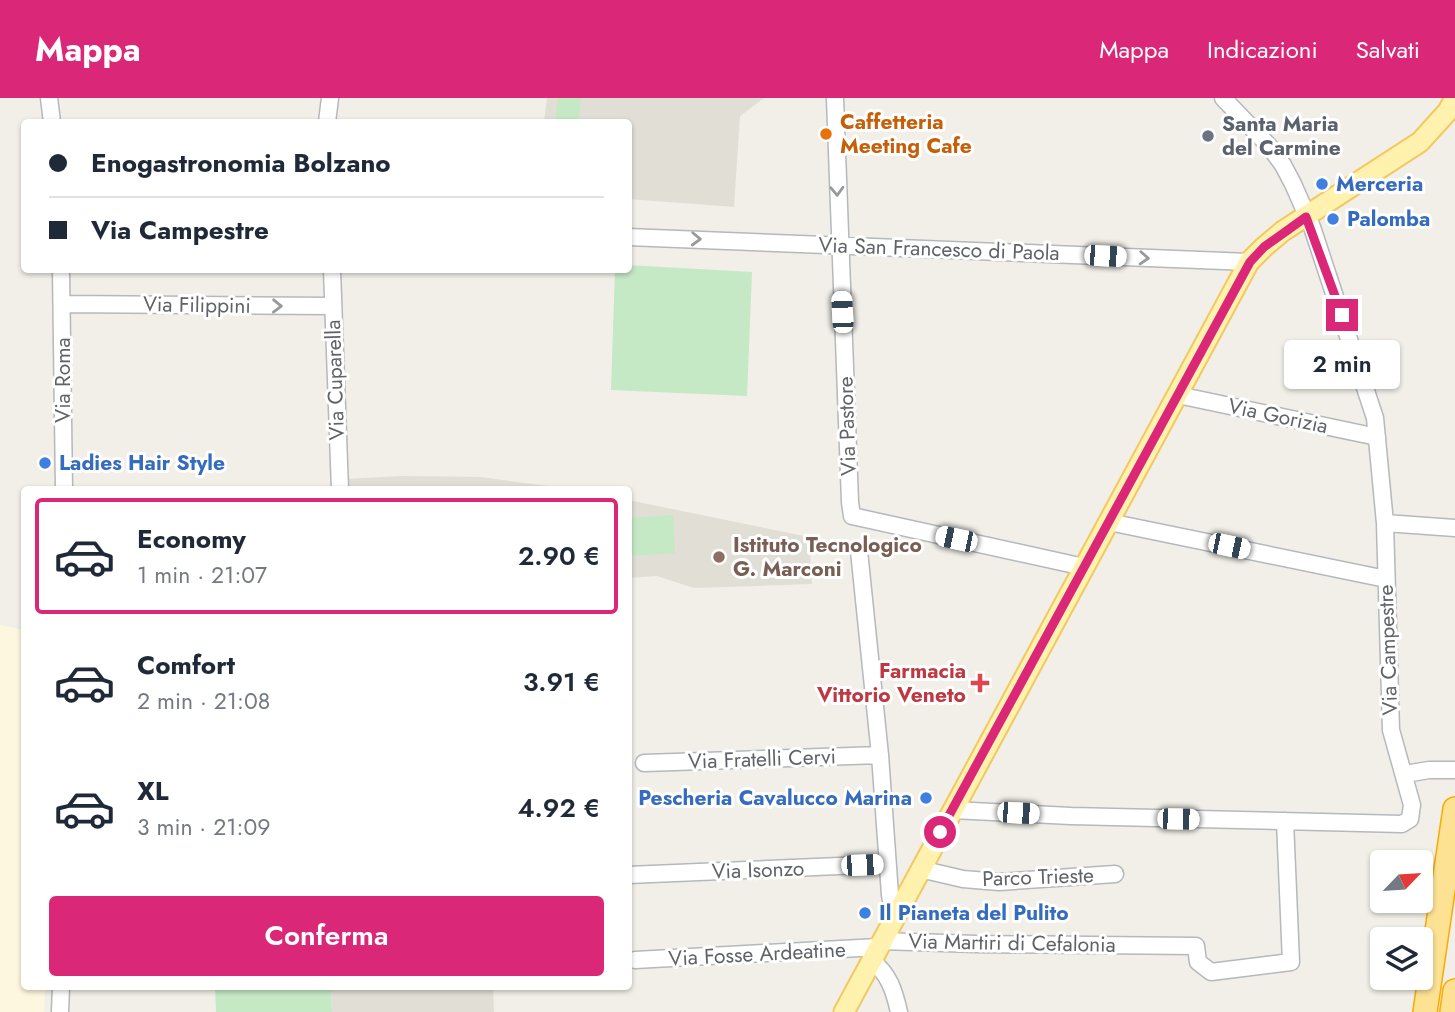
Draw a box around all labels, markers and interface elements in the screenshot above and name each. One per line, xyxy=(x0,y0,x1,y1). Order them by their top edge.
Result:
text: Mappa xyxy=(35,26,141,73)
text: Mappa xyxy=(1099,32,1169,67)
text: Indicazioni xyxy=(1207,32,1318,67)
text: Salvati xyxy=(1356,32,1420,67)
place label: Caffetteria Meeting Cafe xyxy=(840,107,972,161)
place label: Santa Maria del Carmine xyxy=(1222,109,1341,163)
marker: Caffetteria Meeting Cafe xyxy=(818,126,834,142)
marker: Santa Maria del Carmine xyxy=(1200,128,1216,144)
text: Enogastronomia Bolzano xyxy=(91,144,391,182)
place label: Merceria xyxy=(1336,169,1423,199)
marker: Merceria xyxy=(1314,176,1330,192)
one-way arrow xyxy=(830,185,845,196)
place label: Palomba xyxy=(1347,204,1430,234)
text: Via Campestre xyxy=(91,211,269,249)
marker: Palomba xyxy=(1325,211,1341,227)
street label: Via San Francesco di Paola xyxy=(818,230,1060,268)
one-way arrow xyxy=(691,232,702,247)
car xyxy=(1084,244,1127,268)
one-way arrow xyxy=(1139,250,1150,265)
street label: Via Filippini xyxy=(143,289,251,321)
car xyxy=(831,290,854,334)
one-way arrow xyxy=(272,298,283,314)
route end xyxy=(1326,299,1358,331)
street label: Via Cuparella xyxy=(318,319,352,441)
street label: Via Roma xyxy=(48,337,78,423)
callout: 2 min xyxy=(1284,340,1400,388)
text: 2 min xyxy=(1312,347,1372,381)
street label: Via Pastore xyxy=(830,376,864,476)
street label: Via Gorizia xyxy=(1225,391,1331,441)
place label: Ladies Hair Style xyxy=(59,448,225,478)
marker: Ladies Hair Style xyxy=(37,455,53,471)
text: Economy xyxy=(137,520,246,558)
car xyxy=(934,524,979,554)
icon: car xyxy=(53,525,116,588)
place label: Istituto Tecnologico G. Marconi xyxy=(733,530,922,584)
car xyxy=(1207,531,1252,561)
text: 2.90 € xyxy=(518,537,600,575)
marker: Istituto Tecnologico G. Marconi xyxy=(711,549,727,565)
text: 1 min · 21:07 xyxy=(137,558,267,592)
street label: Via Campestre xyxy=(1371,584,1405,716)
text: Comfort xyxy=(137,646,235,684)
icon: car xyxy=(53,651,116,714)
place label: Farmacia Vittorio Veneto xyxy=(816,656,966,710)
text: 3.91 € xyxy=(523,663,600,701)
marker: Farmacia Vittorio Veneto xyxy=(972,675,988,691)
text: 2 min · 21:08 xyxy=(137,684,270,718)
street label: Via Fratelli Cervi xyxy=(687,741,837,777)
text: XL xyxy=(137,772,169,810)
icon: car xyxy=(53,777,116,840)
place label: Pescheria Cavalucco Marina xyxy=(638,783,912,813)
text: 4.92 € xyxy=(517,789,600,827)
marker: Pescheria Cavalucco Marina xyxy=(918,790,934,806)
car xyxy=(997,801,1040,825)
car xyxy=(1157,808,1200,830)
text: 3 min · 21:09 xyxy=(137,810,271,844)
route start xyxy=(924,816,956,848)
north arrow xyxy=(1370,850,1433,914)
map controls xyxy=(1370,850,1433,990)
street label: Via Isonzo xyxy=(711,853,805,887)
car xyxy=(841,854,884,876)
street label: Parco Trieste xyxy=(982,860,1094,894)
button: Conferma xyxy=(49,896,604,976)
place label: Il Pianeta del Pulito xyxy=(879,898,1069,928)
marker: Il Pianeta del Pulito xyxy=(857,905,873,921)
street label: Via Martiri di Cefalonia xyxy=(908,926,1116,960)
button: layers xyxy=(1370,927,1433,990)
street label: Via Fosse Ardeatine xyxy=(668,934,847,974)

